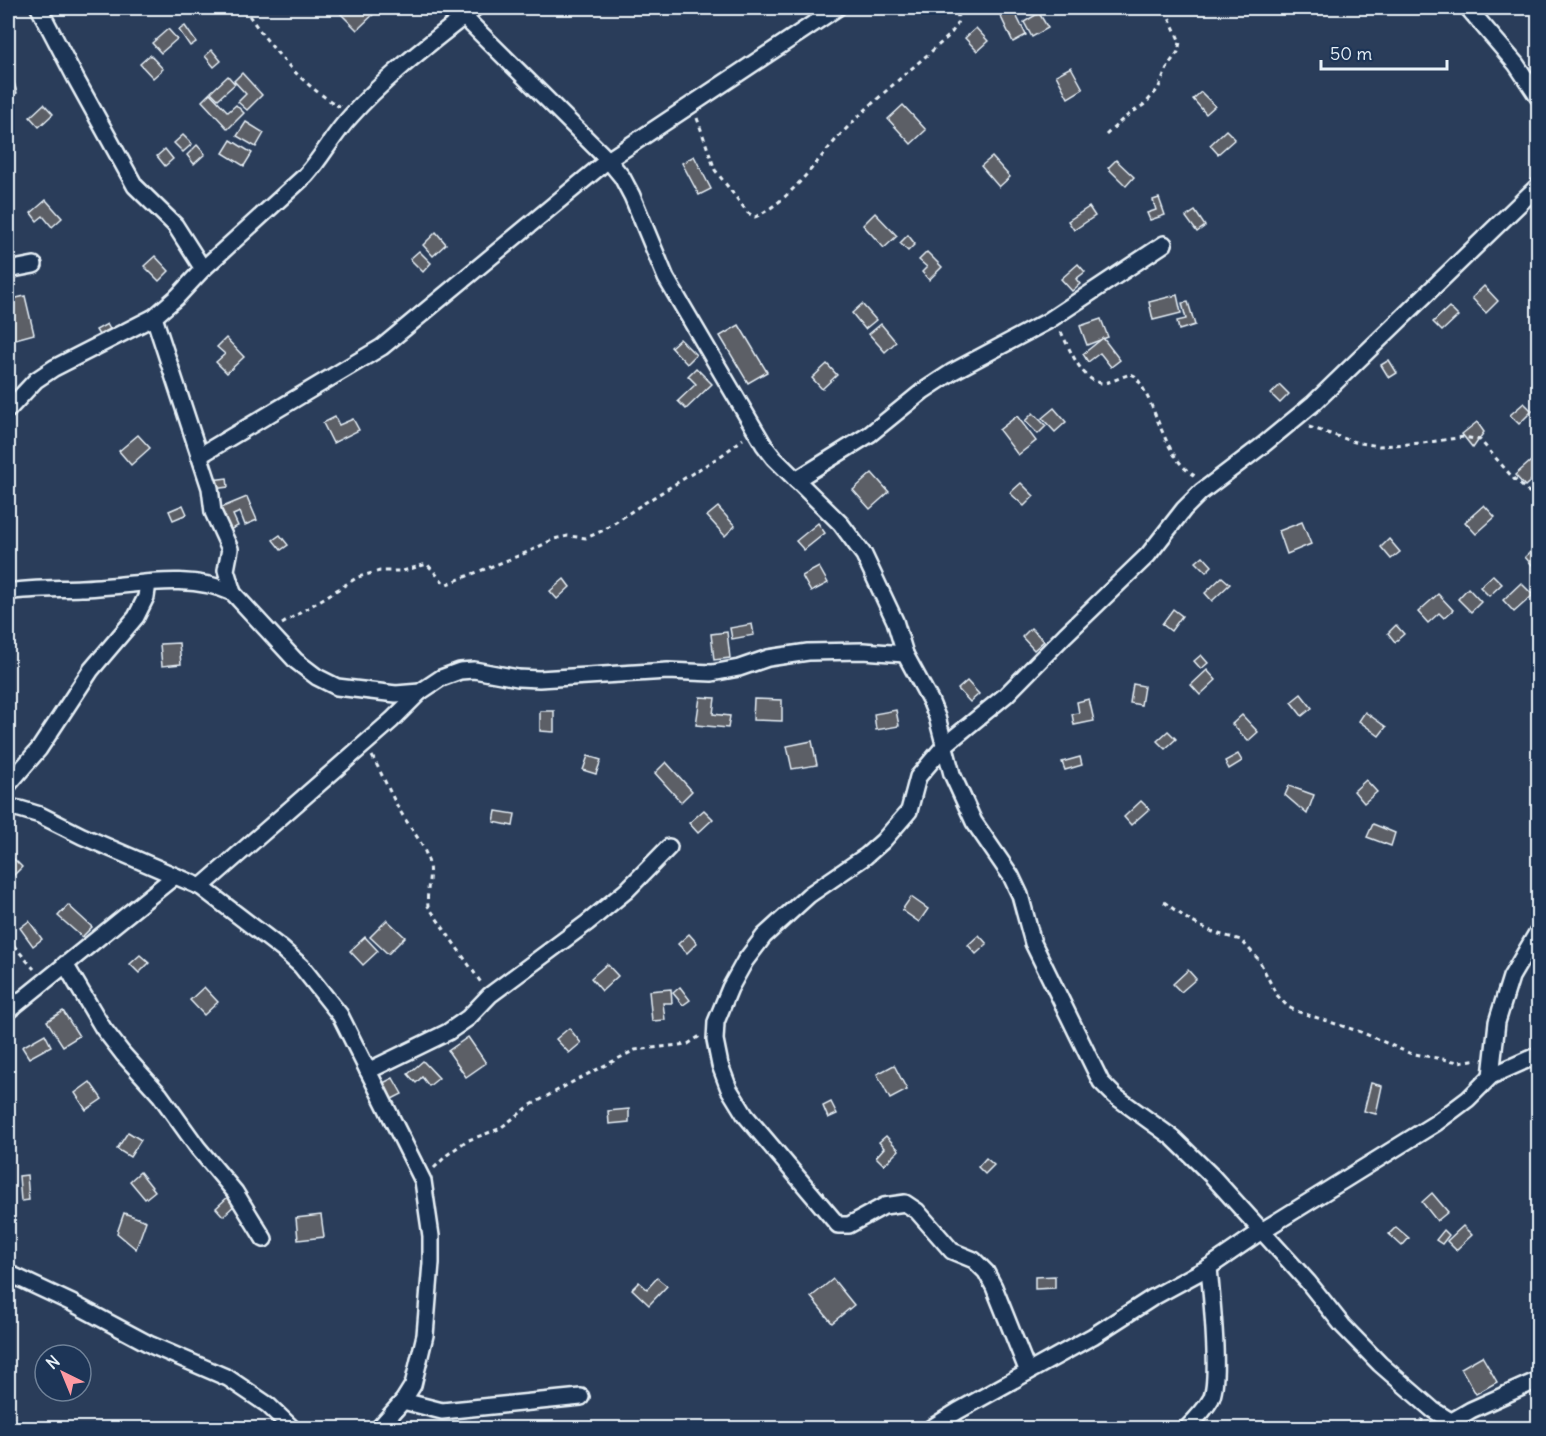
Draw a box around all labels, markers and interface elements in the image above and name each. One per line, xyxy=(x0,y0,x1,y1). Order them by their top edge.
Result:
scale bar xyxy=(1321,33,1447,71)
text: 50 m xyxy=(1330,42,1372,65)
north arrow xyxy=(33,1343,93,1403)
text: N xyxy=(42,1351,64,1373)

